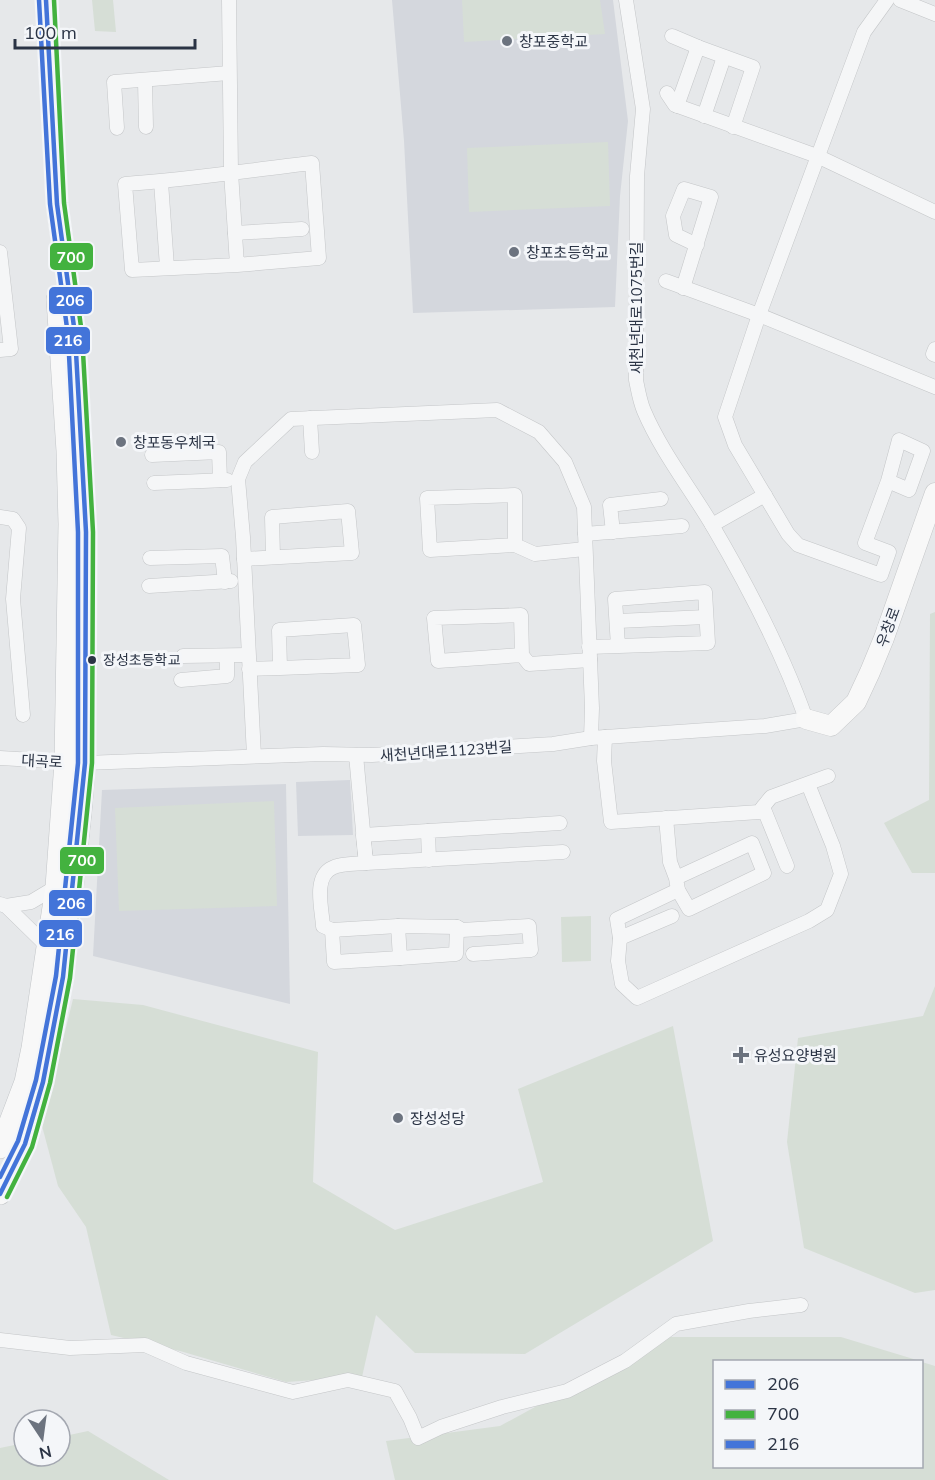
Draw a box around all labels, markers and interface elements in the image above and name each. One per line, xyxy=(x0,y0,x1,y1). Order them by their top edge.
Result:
scale bar xyxy=(15,12,195,50)
text: 100 m xyxy=(24,21,77,44)
place label: 창포중학교 xyxy=(519,32,588,51)
marker: 창포중학교 xyxy=(500,34,514,48)
line badge: 700 xyxy=(49,242,94,271)
street label: 새천년대로1075번길 xyxy=(627,242,646,374)
place label: 창포초등학교 xyxy=(526,243,609,262)
marker: 창포초등학교 xyxy=(507,245,521,259)
text: 700 xyxy=(57,247,85,267)
line badge: 206 xyxy=(48,286,93,315)
text: 206 xyxy=(56,290,85,310)
line badge: 216 xyxy=(45,326,91,355)
text: 216 xyxy=(54,330,83,350)
place label: 창포동우체국 xyxy=(133,433,216,452)
marker: 창포동우체국 xyxy=(114,435,128,449)
street label: 우창로 xyxy=(872,604,904,650)
place label: 장성초등학교 xyxy=(103,651,180,669)
marker: 장성초등학교 xyxy=(86,654,98,666)
street label: 새천년대로1123번길 xyxy=(379,737,513,765)
street label: 대곡로 xyxy=(21,750,63,772)
line badge: 700 xyxy=(59,846,105,875)
text: 700 xyxy=(68,850,96,870)
line badge: 206 xyxy=(48,889,93,917)
text: 206 xyxy=(57,893,86,913)
line badge: 216 xyxy=(38,919,83,948)
text: 216 xyxy=(46,924,75,944)
marker: 유성요양병원 xyxy=(732,1046,750,1064)
place label: 유성요양병원 xyxy=(754,1046,837,1065)
place label: 장성성당 xyxy=(410,1109,465,1128)
marker: 장성성당 xyxy=(391,1111,405,1125)
legend xyxy=(713,1360,923,1468)
text: 206 xyxy=(767,1372,799,1395)
text: 700 xyxy=(767,1402,799,1425)
north arrow xyxy=(12,1408,72,1468)
text: 216 xyxy=(767,1432,799,1455)
text: N xyxy=(37,1442,54,1464)

